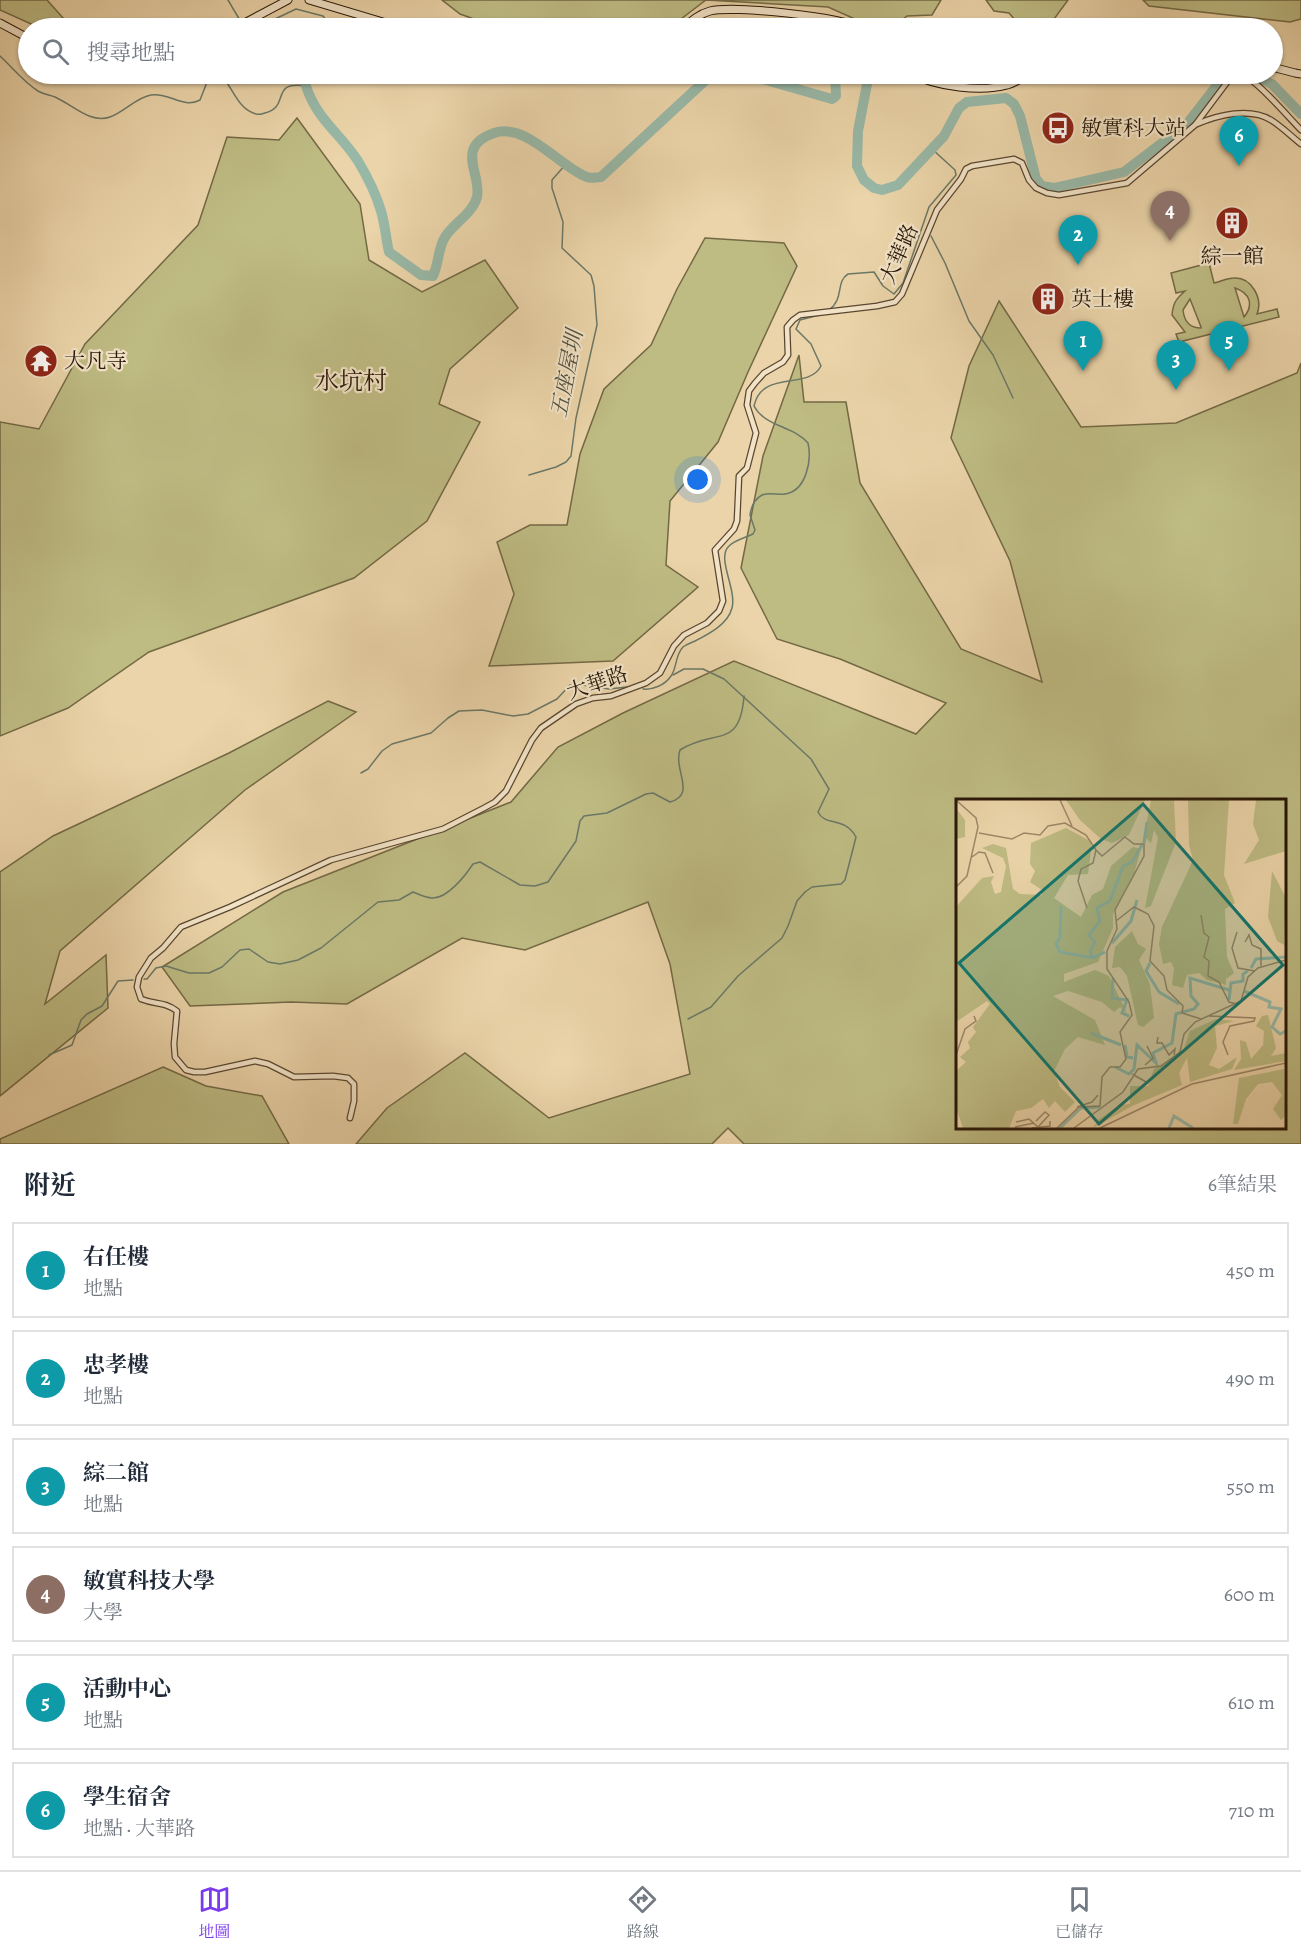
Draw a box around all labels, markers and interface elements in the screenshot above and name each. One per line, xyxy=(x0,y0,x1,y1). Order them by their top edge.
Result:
search box xyxy=(18,18,1283,84)
icon: search xyxy=(39,35,72,68)
text: 搜尋地點 xyxy=(87,38,175,68)
bus stop icon: 敏實科大站 xyxy=(1040,110,1076,146)
place label: 敏實科大站 xyxy=(1081,114,1186,142)
pin: 6 xyxy=(1220,116,1258,166)
pin: 4 xyxy=(1150,192,1190,241)
building icon: 綜一館 xyxy=(1214,205,1250,241)
pin: 2 xyxy=(1058,216,1098,265)
street label: 大華路 xyxy=(873,220,925,288)
place label: 綜一館 xyxy=(1201,242,1264,270)
building icon: 英士樓 xyxy=(1030,281,1066,317)
place label: 英士樓 xyxy=(1071,285,1134,313)
pin: 1 xyxy=(1064,322,1102,371)
pin: 5 xyxy=(1210,322,1248,371)
water label: 五座屋圳 xyxy=(544,324,591,420)
pin: 3 xyxy=(1156,340,1196,390)
temple icon: 大凡寺 xyxy=(23,343,59,379)
place label: 大凡寺 xyxy=(64,347,127,375)
district label: 水坑村 xyxy=(315,365,387,397)
your location xyxy=(683,465,712,494)
street label: 大華路 xyxy=(563,660,631,706)
inset map xyxy=(956,799,1286,1129)
text: 附近 xyxy=(24,1168,76,1203)
text: 6筆結果 xyxy=(1208,1171,1277,1198)
text: 右任樓 xyxy=(83,1242,149,1272)
text: 1 xyxy=(42,1257,49,1284)
text: 450 m xyxy=(1226,1257,1275,1284)
text: 地點 xyxy=(83,1275,123,1302)
text: 忠孝樓 xyxy=(83,1350,149,1380)
text: 2 xyxy=(41,1365,50,1392)
text: 490 m xyxy=(1226,1365,1275,1392)
text: 地點 xyxy=(83,1383,123,1410)
text: 綜二館 xyxy=(83,1458,149,1488)
text: 3 xyxy=(41,1473,50,1500)
text: 550 m xyxy=(1227,1473,1275,1500)
text: 地點 xyxy=(83,1491,123,1518)
text: 敏實科技大學 xyxy=(83,1566,215,1596)
text: 4 xyxy=(41,1581,50,1608)
text: 600 m xyxy=(1224,1581,1275,1608)
text: 大學 xyxy=(83,1599,123,1626)
text: 活動中心 xyxy=(83,1674,171,1704)
text: 5 xyxy=(41,1689,50,1716)
text: 610 m xyxy=(1228,1689,1275,1716)
text: 地點 xyxy=(83,1707,123,1734)
text: 學生宿舍 xyxy=(83,1782,171,1812)
text: 6 xyxy=(41,1797,50,1824)
text: 710 m xyxy=(1229,1797,1275,1824)
text: 地點 · 大華路 xyxy=(83,1815,195,1842)
tab: 地圖 xyxy=(198,1883,231,1943)
tab: 路線 xyxy=(626,1883,659,1943)
tab: 已儲存 xyxy=(1055,1883,1103,1943)

